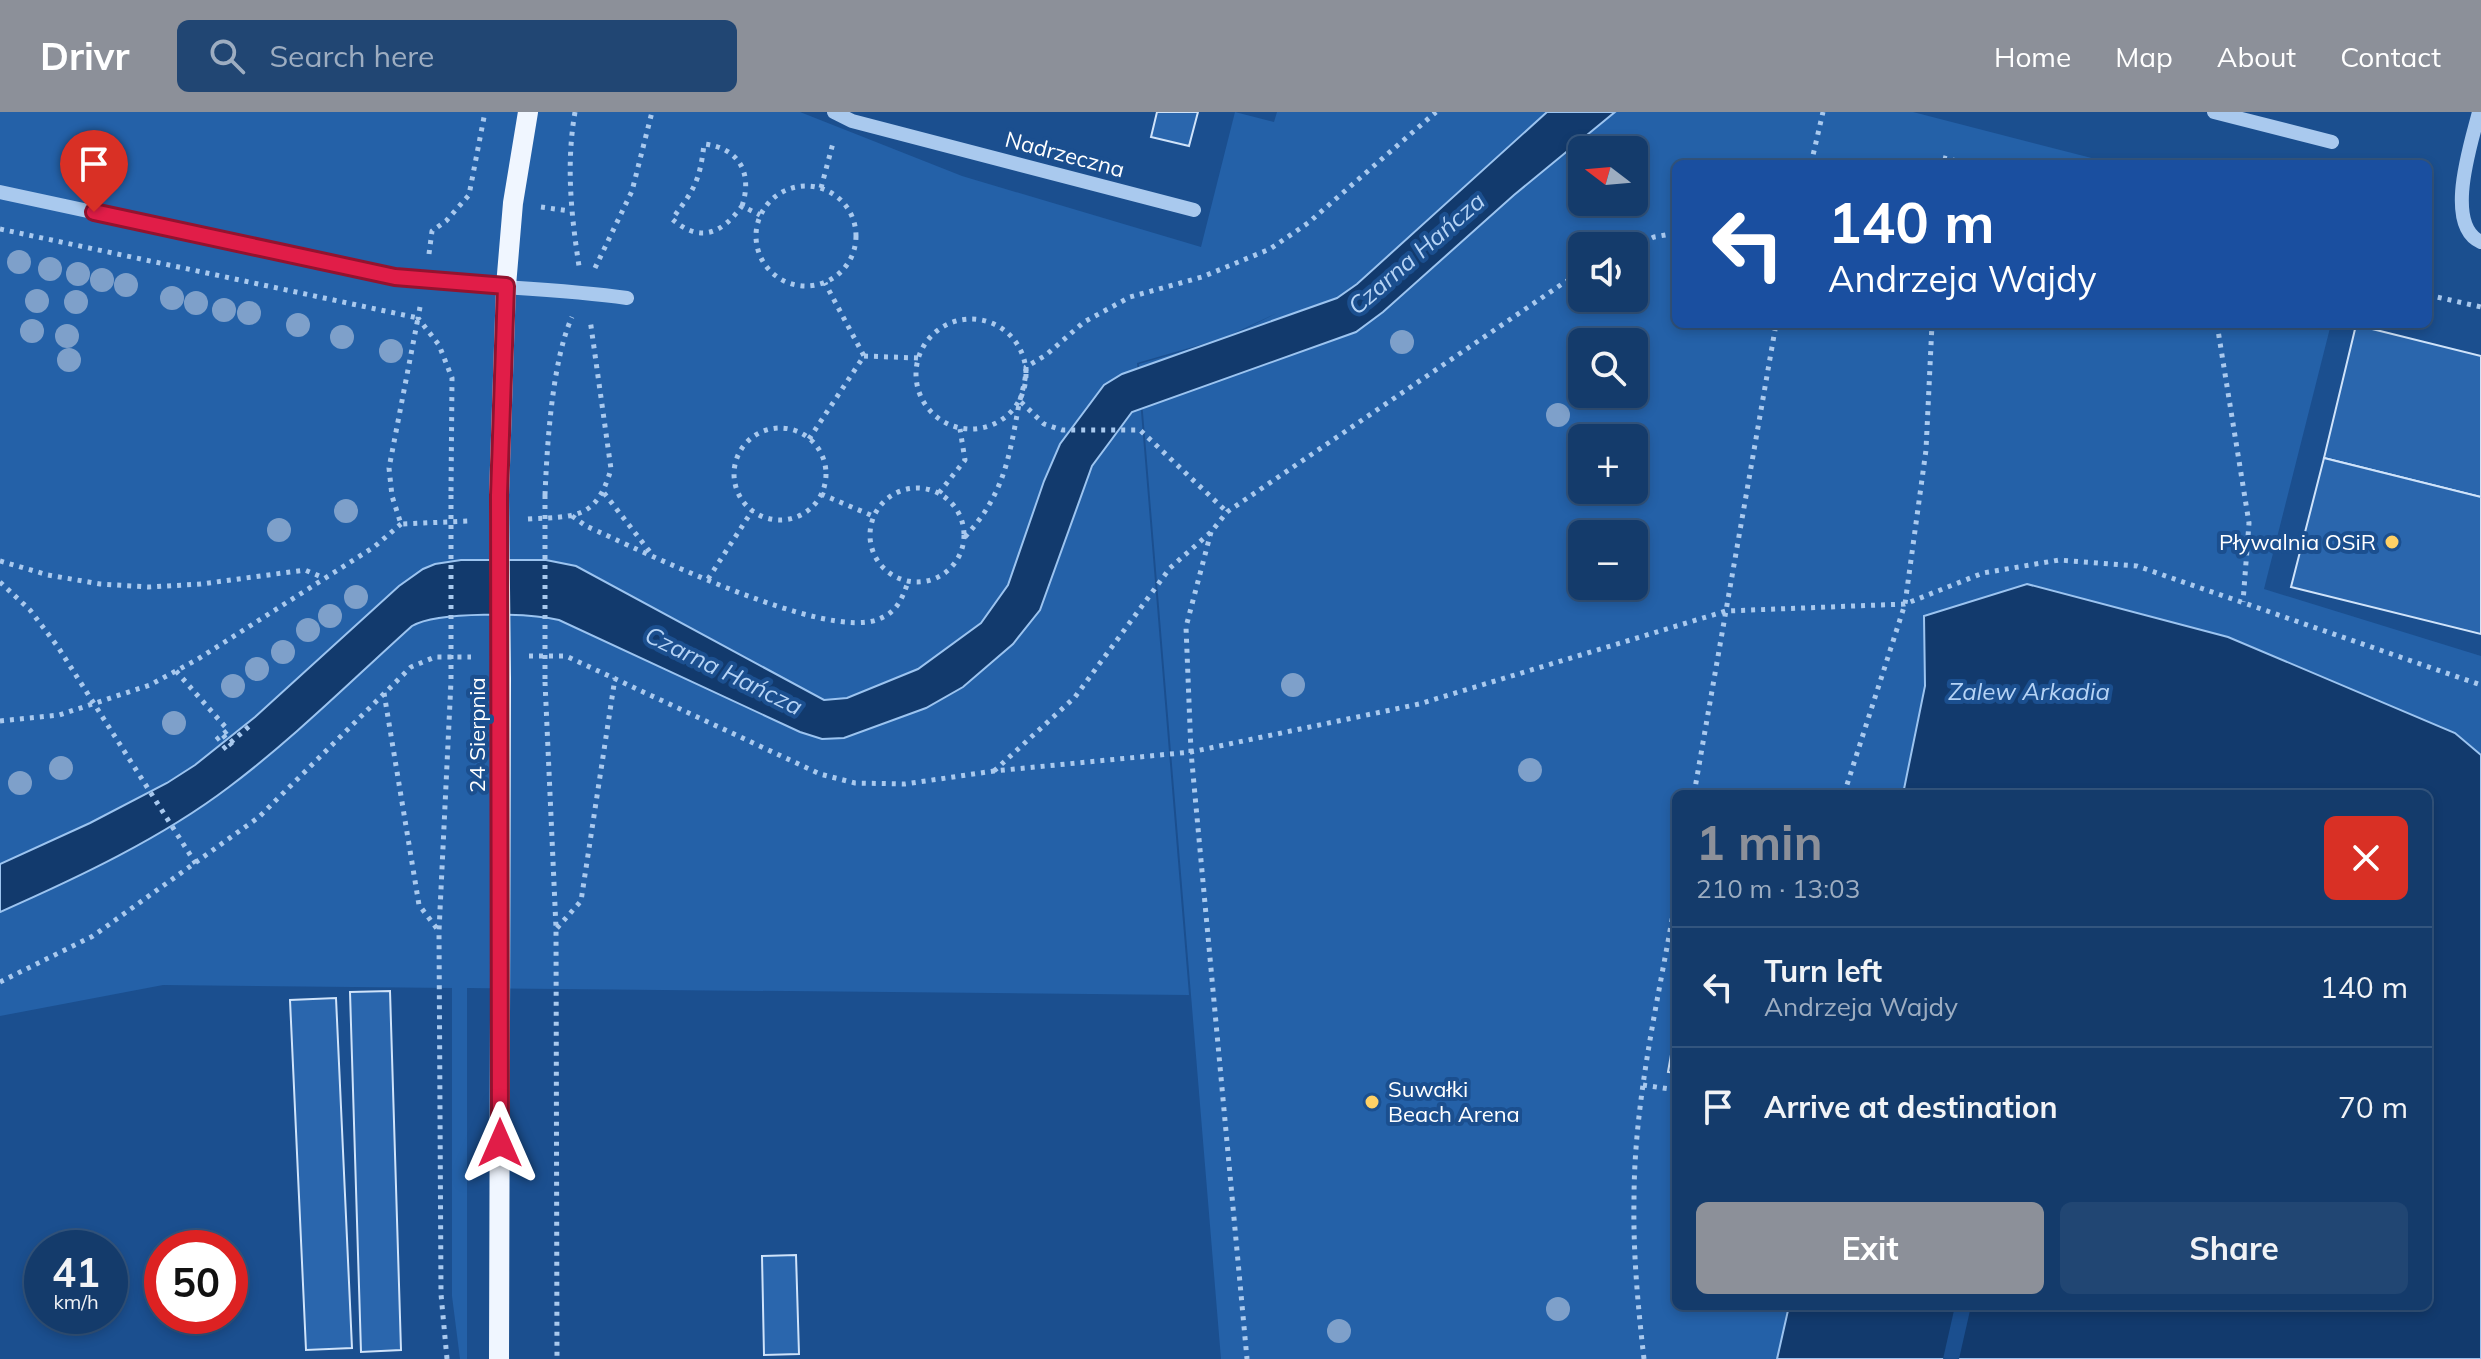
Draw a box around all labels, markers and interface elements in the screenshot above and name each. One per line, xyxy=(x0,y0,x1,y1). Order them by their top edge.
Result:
search box xyxy=(177,20,737,92)
text: Drivr xyxy=(40,32,129,80)
icon: search xyxy=(205,34,249,78)
text: Search here xyxy=(269,37,434,75)
text: Home xyxy=(1994,39,2071,74)
text: Map xyxy=(2115,39,2173,74)
text: About xyxy=(2217,39,2296,74)
text: Contact xyxy=(2340,39,2441,74)
street label: Nadrzeczna xyxy=(1002,125,1128,183)
pin xyxy=(60,130,128,212)
north arrow xyxy=(1568,136,1648,216)
map controls xyxy=(1568,136,1648,600)
icon: arrive xyxy=(72,142,116,186)
water label: Czarna Hańcza xyxy=(1341,185,1491,321)
text: 140 m xyxy=(1828,187,1995,257)
icon: left xyxy=(1696,192,1800,296)
button: sound xyxy=(1568,232,1648,312)
text: Andrzeja Wajdy xyxy=(1828,256,2097,301)
button: search xyxy=(1568,328,1648,408)
button: + xyxy=(1568,424,1648,504)
button: − xyxy=(1568,520,1648,600)
place label: Pływalnia OSiR xyxy=(2219,528,2376,556)
marker: Pływalnia OSiR xyxy=(2383,533,2401,551)
water label: Czarna Hańcza xyxy=(640,619,808,721)
water label: Zalew Arkadia xyxy=(1948,676,2110,706)
street label: 24 Sierpnia xyxy=(463,677,491,793)
text: 1 min xyxy=(1696,812,1823,872)
button: close xyxy=(2324,816,2408,900)
text: 210 m · 13:03 xyxy=(1696,872,1860,905)
text: Turn left xyxy=(1764,952,1882,990)
icon: left xyxy=(1696,965,1740,1009)
text: 140 m xyxy=(2320,968,2408,1006)
text: Andrzeja Wajdy xyxy=(1764,990,1958,1023)
place label: Suwałki Beach Arena xyxy=(1388,1075,1520,1128)
icon: arrive xyxy=(1696,1085,1740,1129)
text: Arrive at destination xyxy=(1764,1088,2058,1126)
text: 70 m xyxy=(2338,1088,2408,1126)
marker: Suwałki Beach Arena xyxy=(1363,1093,1381,1111)
position arrow xyxy=(458,1101,542,1185)
button: Exit xyxy=(1696,1202,2044,1294)
button: Share xyxy=(2060,1202,2408,1294)
speed limit sign: 50 xyxy=(144,1230,248,1334)
text: 41 xyxy=(52,1247,100,1297)
text: km/h xyxy=(53,1289,99,1314)

